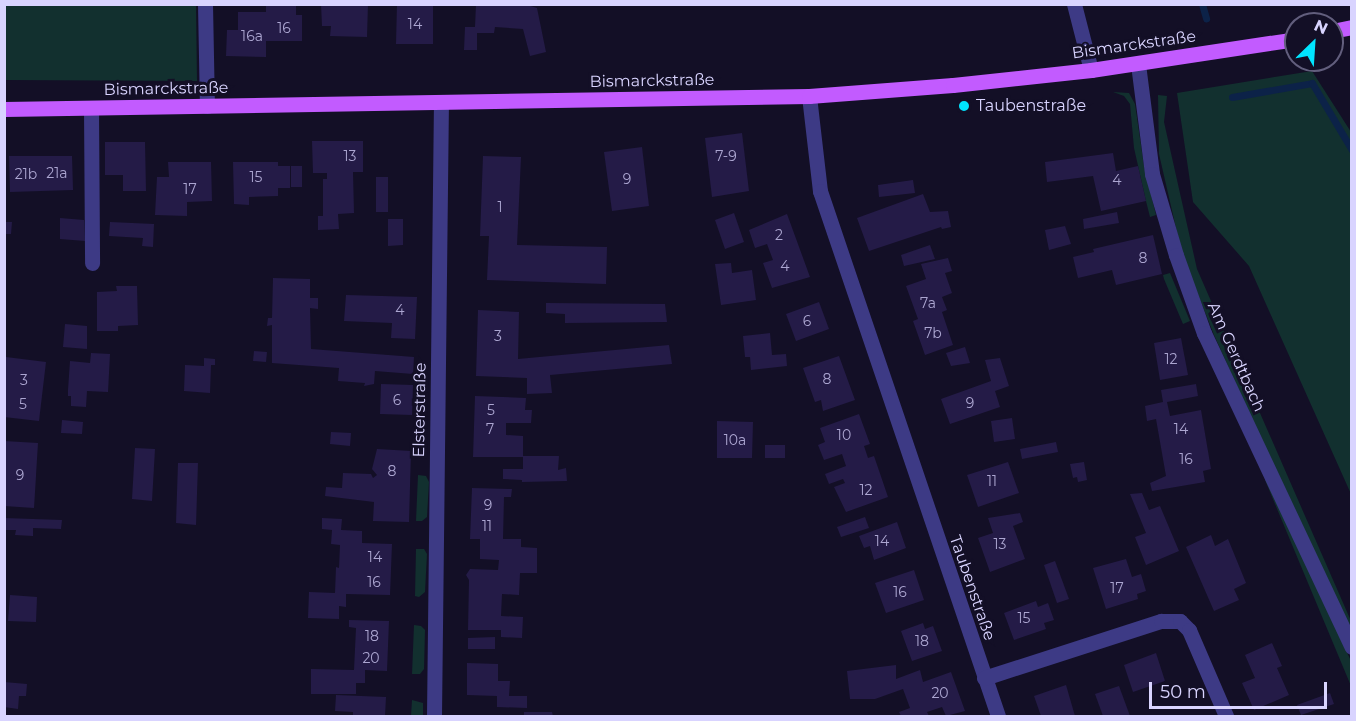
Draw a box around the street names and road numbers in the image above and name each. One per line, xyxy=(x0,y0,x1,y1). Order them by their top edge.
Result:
street label: Bismarckstraße xyxy=(1071,27,1197,63)
street label: Bismarckstraße xyxy=(589,70,715,92)
street label: Bismarckstraße xyxy=(103,78,229,100)
street label: Am Gerdtbach xyxy=(1203,299,1269,415)
street label: Elsterstraße xyxy=(410,362,430,458)
street label: Taubenstraße xyxy=(945,533,999,643)

